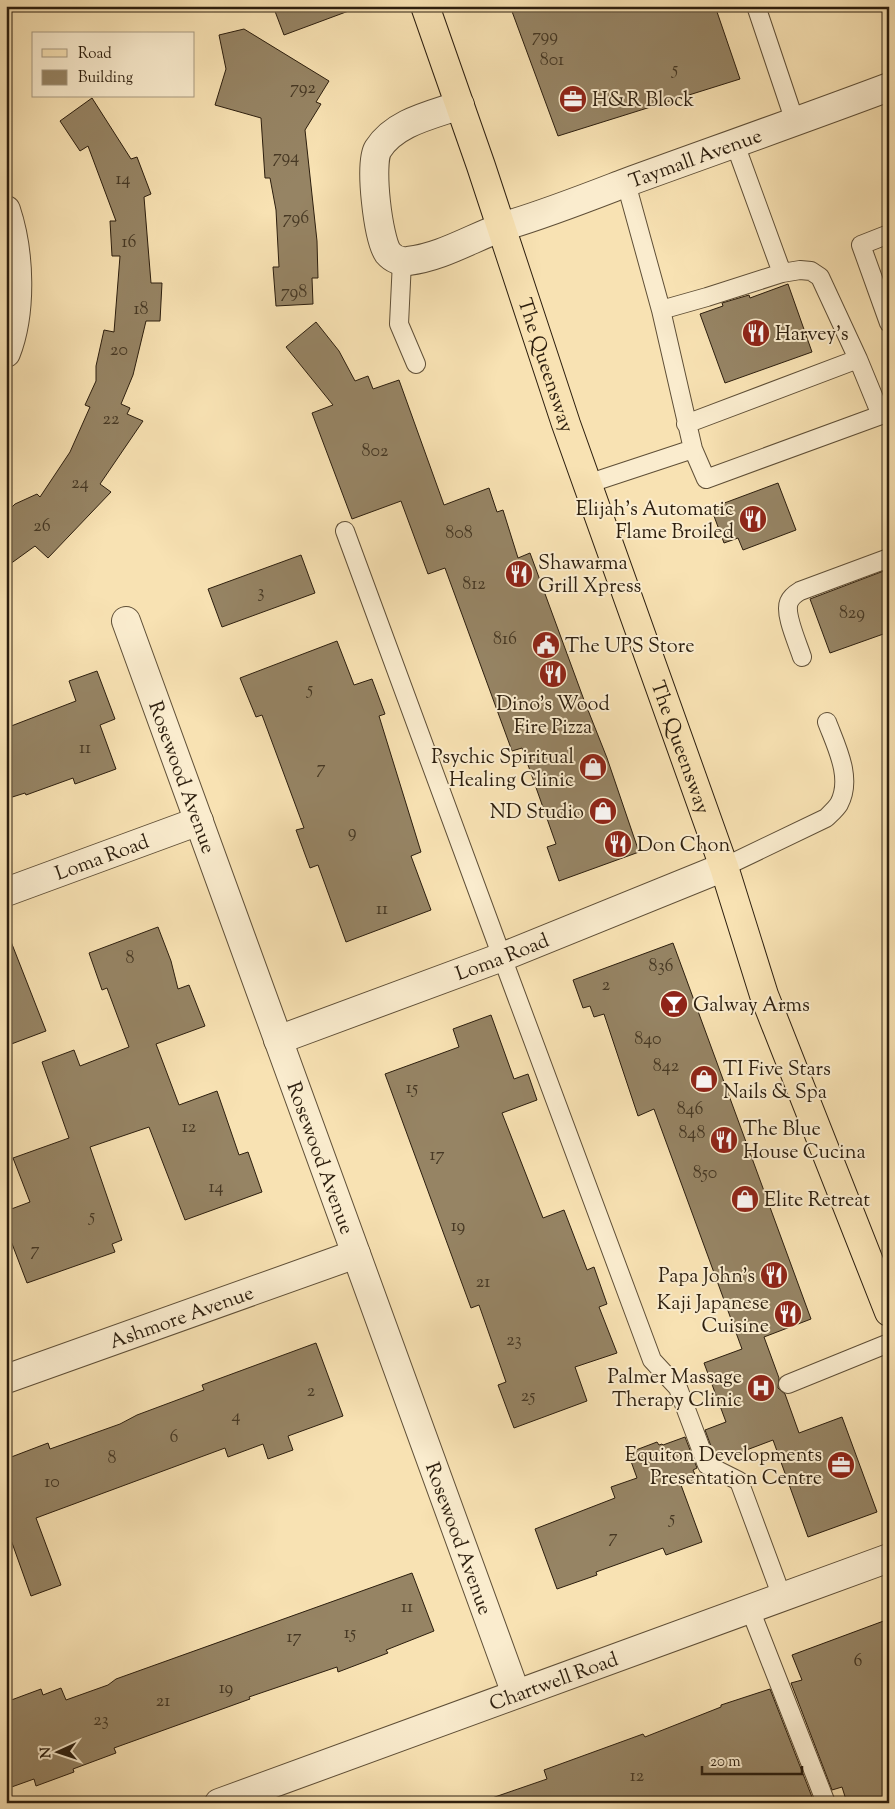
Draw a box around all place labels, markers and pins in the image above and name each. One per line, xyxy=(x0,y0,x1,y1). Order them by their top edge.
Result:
office icon: H&R Block xyxy=(558,84,588,114)
place label: H&R Block xyxy=(592,87,694,116)
restaurant icon: Harvey's xyxy=(741,318,771,348)
place label: Harvey's xyxy=(775,321,849,350)
place label: Elijah's Automatic Flame Broiled xyxy=(576,496,734,548)
restaurant icon: Elijah's Automatic Flame Broiled xyxy=(738,504,768,534)
place label: Shawarma Grill Xpress xyxy=(538,550,642,602)
restaurant icon: Shawarma Grill Xpress xyxy=(504,559,534,589)
public building icon: The UPS Store xyxy=(531,630,561,660)
place label: The UPS Store xyxy=(565,633,694,662)
restaurant icon: Dino's Wood Fire Pizza xyxy=(538,659,568,689)
place label: Dino's Wood Fire Pizza xyxy=(496,691,610,743)
place label: Psychic Spiritual Healing Clinic xyxy=(431,744,574,796)
shop icon: Psychic Spiritual Healing Clinic xyxy=(578,752,608,782)
shop icon: ND Studio xyxy=(588,796,618,826)
place label: ND Studio xyxy=(490,799,584,828)
restaurant icon: Don Chon xyxy=(603,829,633,859)
place label: Don Chon xyxy=(637,832,730,861)
bar icon: Galway Arms xyxy=(659,989,689,1019)
place label: Galway Arms xyxy=(693,992,810,1021)
place label: TI Five Stars Nails & Spa xyxy=(723,1056,831,1108)
shop icon: TI Five Stars Nails & Spa xyxy=(689,1064,719,1094)
place label: The Blue House Cucina xyxy=(743,1116,866,1168)
restaurant icon: The Blue House Cucina xyxy=(709,1125,739,1155)
shop icon: Elite Retreat xyxy=(730,1184,760,1214)
place label: Elite Retreat xyxy=(764,1187,870,1216)
restaurant icon: Papa John's xyxy=(759,1260,789,1290)
place label: Papa John's xyxy=(658,1263,755,1292)
place label: Kaji Japanese Cuisine xyxy=(657,1290,769,1342)
restaurant icon: Kaji Japanese Cuisine xyxy=(773,1299,803,1329)
place label: Palmer Massage Therapy Clinic xyxy=(608,1364,742,1416)
hospital icon: Palmer Massage Therapy Clinic xyxy=(746,1373,776,1403)
place label: Equiton Developments Presentation Centre xyxy=(625,1442,822,1494)
office icon: Equiton Developments Presentation Centre xyxy=(826,1450,856,1480)

